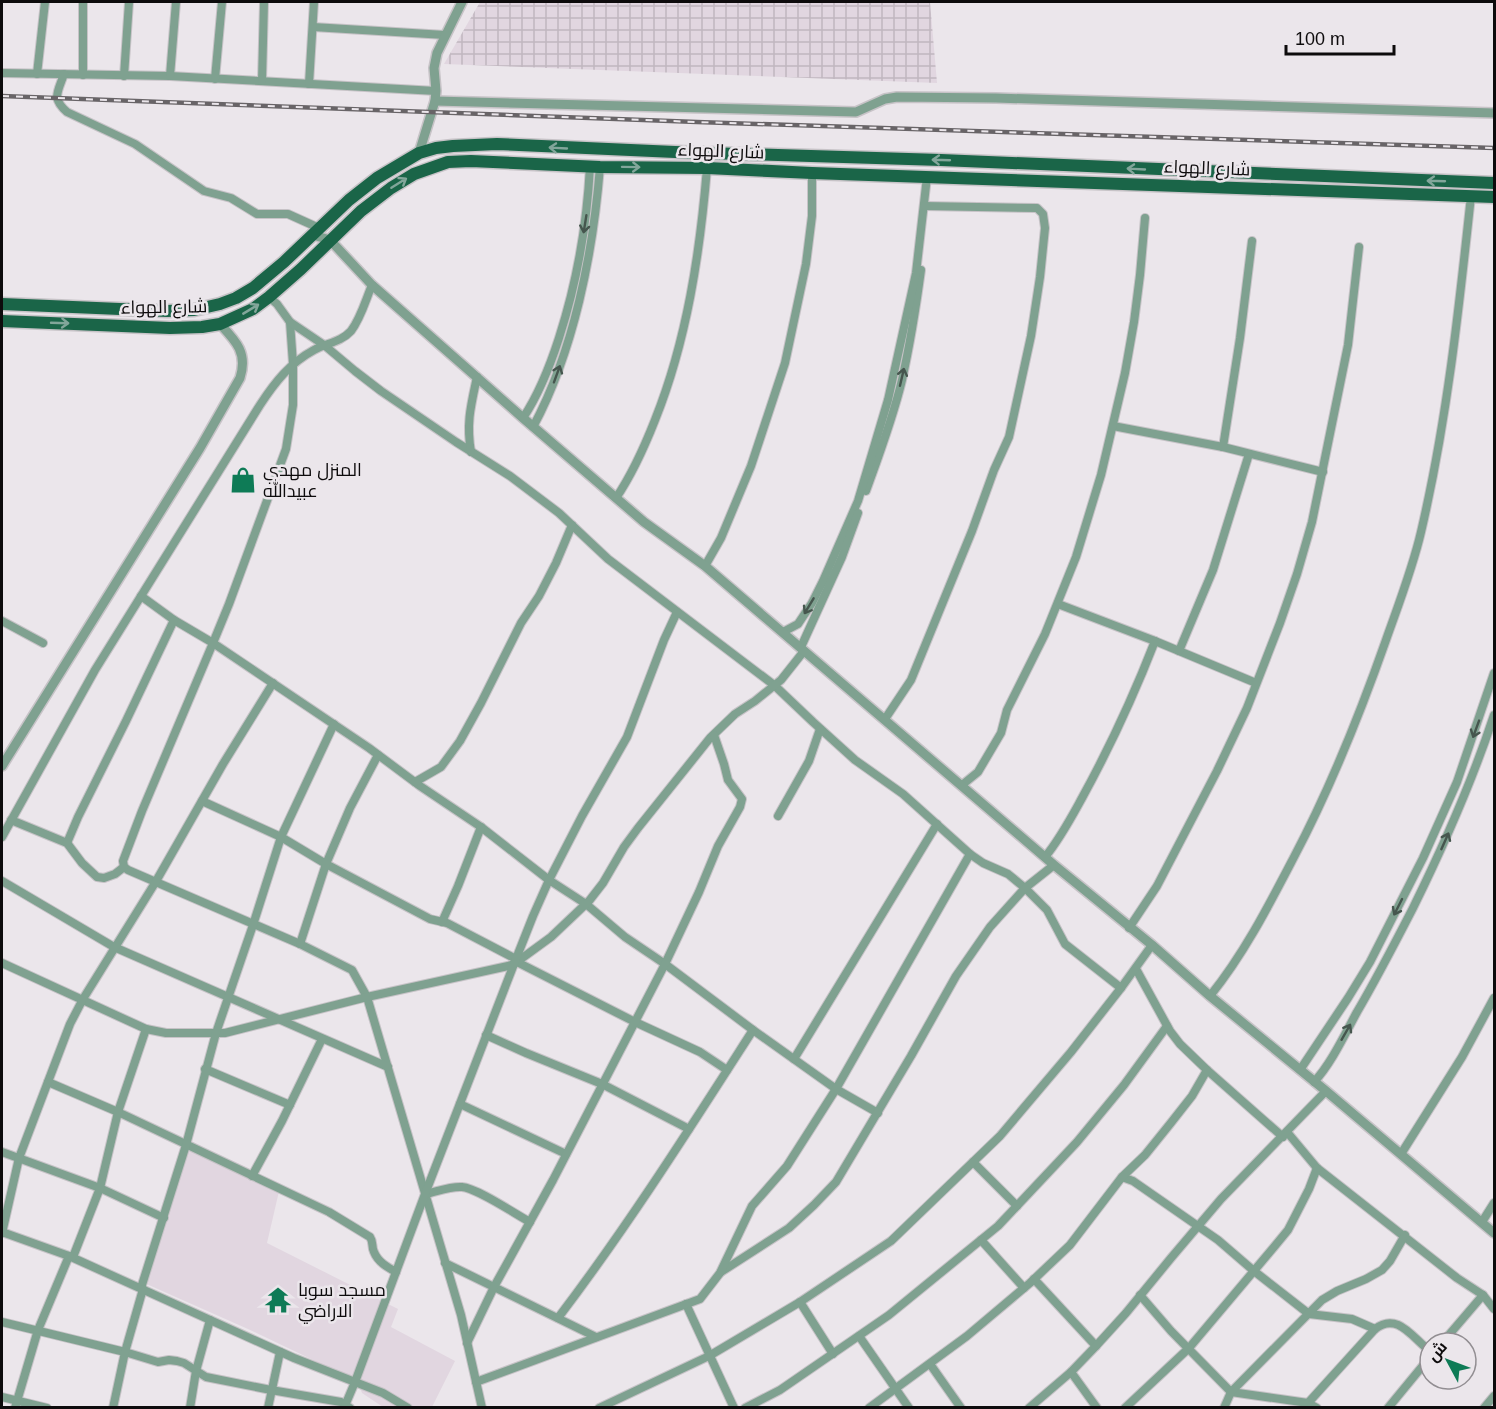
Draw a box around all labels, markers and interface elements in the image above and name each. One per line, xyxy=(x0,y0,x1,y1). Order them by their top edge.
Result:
scale bar xyxy=(1286,18,1394,56)
text: 100 m xyxy=(1295,29,1345,49)
street label: شارع الهواء xyxy=(677,139,765,165)
one-way arrow xyxy=(548,142,568,153)
one-way arrow xyxy=(932,155,952,166)
street label: شارع الهواء xyxy=(1163,156,1251,182)
one-way arrow xyxy=(621,161,641,173)
one-way arrow xyxy=(1127,164,1147,175)
one-way arrow xyxy=(1427,175,1447,186)
one-way arrow xyxy=(391,177,408,190)
one-way arrow xyxy=(579,214,590,234)
street label: شارع الهواء xyxy=(121,296,207,320)
one-way arrow xyxy=(242,303,259,315)
one-way arrow xyxy=(49,318,69,329)
one-way arrow xyxy=(553,365,564,383)
one-way arrow xyxy=(897,367,909,386)
place label: المنزل مهدي عبيدالله xyxy=(263,460,362,501)
shop icon: المنزل مهدي عبيدالله xyxy=(228,465,258,495)
one-way arrow xyxy=(803,597,815,614)
one-way arrow xyxy=(1469,719,1480,737)
one-way arrow xyxy=(1439,832,1451,850)
one-way arrow xyxy=(1392,898,1404,916)
one-way arrow xyxy=(1340,1024,1352,1041)
place label: مسجد سوبا الاراضي xyxy=(298,1280,386,1324)
temple icon: مسجد سوبا الاراضي xyxy=(263,1285,293,1315)
north arrow xyxy=(1418,1331,1478,1391)
text: ش xyxy=(1424,1338,1451,1365)

